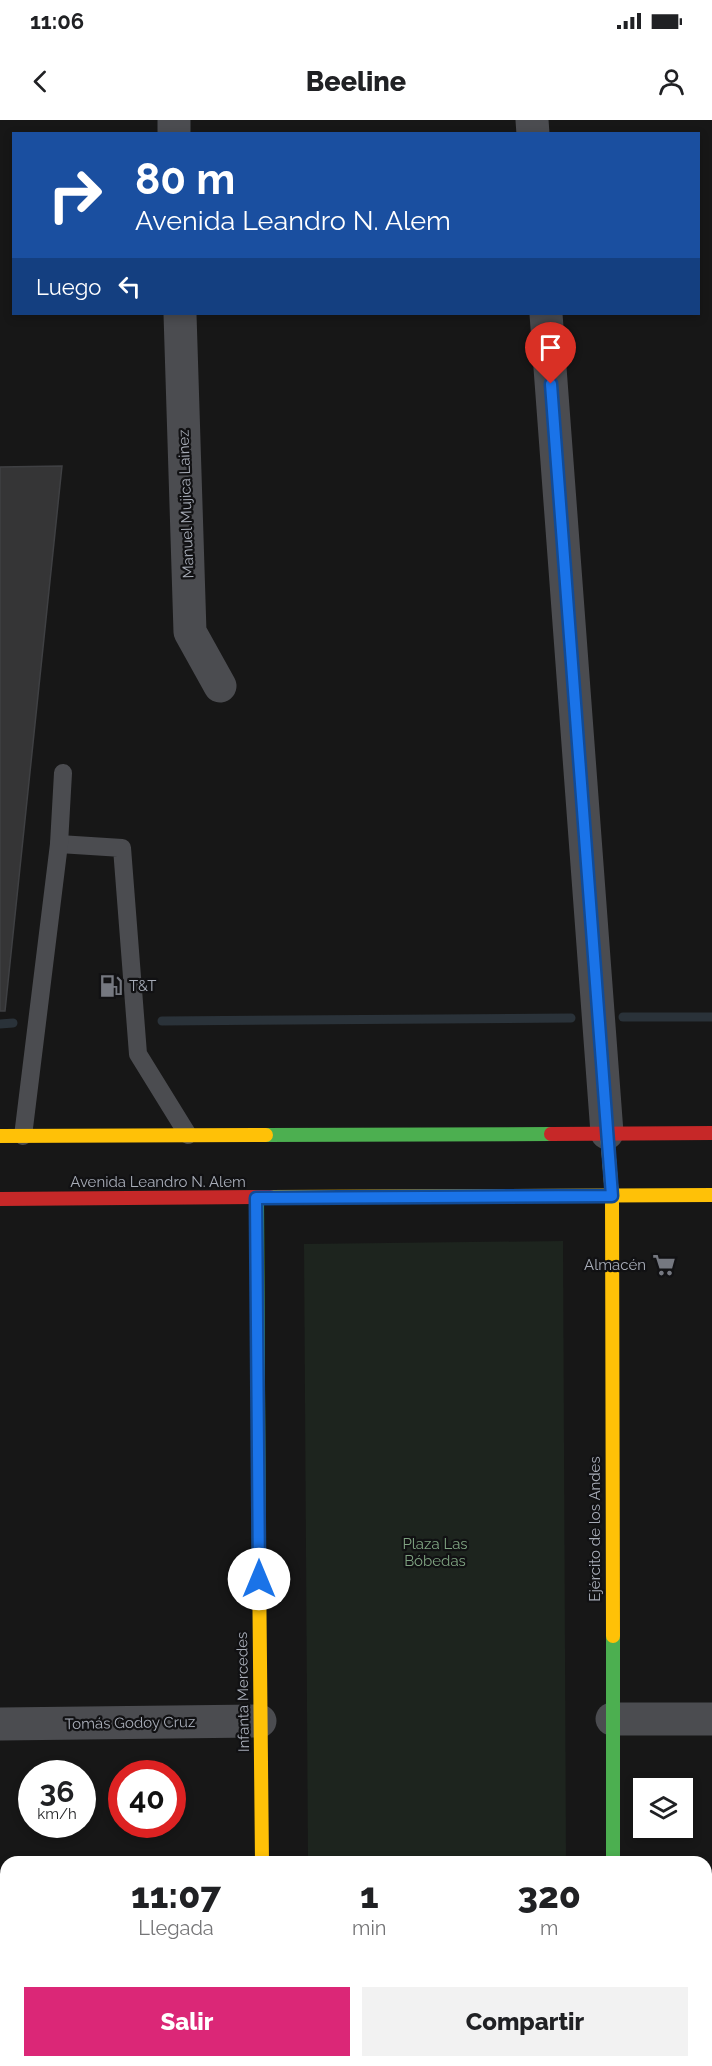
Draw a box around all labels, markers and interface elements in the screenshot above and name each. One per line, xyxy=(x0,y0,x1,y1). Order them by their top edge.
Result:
text: 11:06 xyxy=(30,8,84,34)
icon: back xyxy=(24,65,57,98)
icon: person xyxy=(655,65,688,98)
text: Beeline xyxy=(306,66,406,97)
text: 80 m xyxy=(135,155,235,204)
icon: right xyxy=(36,156,114,234)
text: Avenida Leandro N. Alem xyxy=(135,205,451,236)
icon: left xyxy=(113,270,146,303)
text: Luego xyxy=(36,274,101,300)
pin xyxy=(525,322,576,384)
icon: arrive xyxy=(534,331,567,364)
street label: Manuel Mujica Lainez xyxy=(174,429,198,579)
fuel station icon: T&T xyxy=(98,973,124,999)
place label: T&T xyxy=(129,977,156,995)
street label: Avenida Leandro N. Alem xyxy=(70,1173,246,1191)
supermarket icon: Almacén xyxy=(651,1252,677,1278)
place label: Almacén xyxy=(584,1256,646,1274)
street label: Ejército de los Andes xyxy=(586,1456,604,1602)
park label: Plaza Las Bóbedas xyxy=(402,1535,468,1570)
position arrow xyxy=(227,1547,291,1611)
street label: Infanta Mercedes xyxy=(233,1632,253,1752)
street label: Tomás Godoy Cruz xyxy=(65,1713,195,1733)
speed limit sign: 40 xyxy=(108,1760,186,1838)
text: 36 xyxy=(40,1774,74,1809)
map controls xyxy=(633,1778,693,1838)
button: layers xyxy=(633,1778,693,1838)
text: km/h xyxy=(37,1805,77,1823)
text: 11:07 xyxy=(131,1874,221,1916)
text: 1 xyxy=(360,1874,379,1916)
text: 320 xyxy=(517,1874,581,1916)
text: Llegada xyxy=(138,1916,214,1940)
text: min xyxy=(352,1916,386,1940)
text: m xyxy=(540,1916,558,1940)
button: Salir xyxy=(24,1987,350,2056)
button: Compartir xyxy=(362,1987,688,2056)

